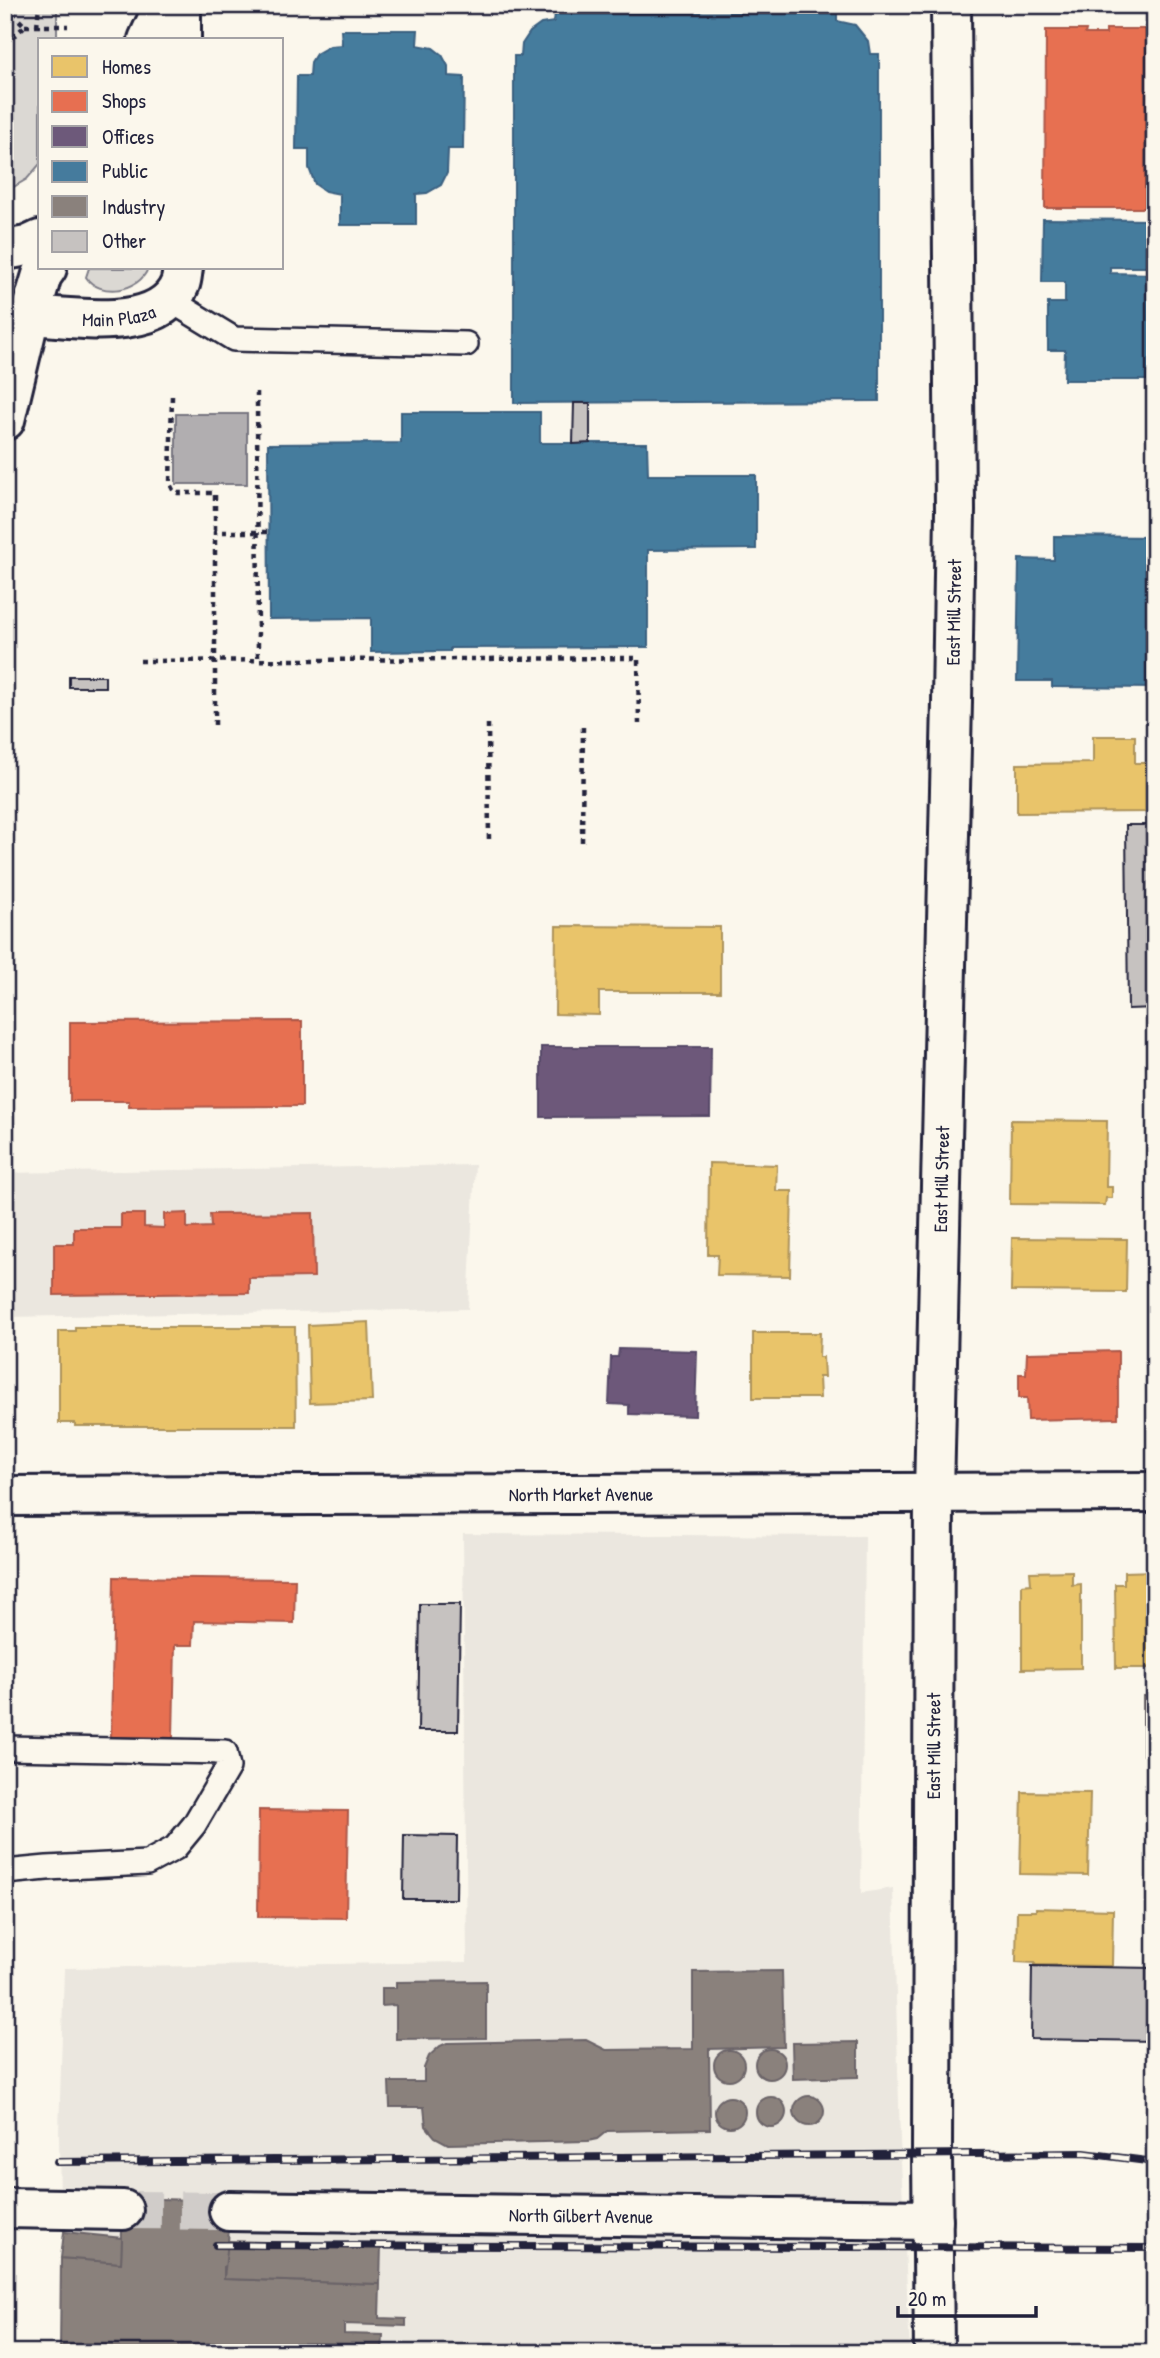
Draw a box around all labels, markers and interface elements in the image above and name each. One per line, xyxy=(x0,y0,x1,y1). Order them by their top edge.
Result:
legend xyxy=(38,38,284,270)
text: Homes xyxy=(102,52,151,81)
text: Shops xyxy=(102,86,146,115)
text: Offices xyxy=(102,122,154,151)
text: Public xyxy=(102,156,148,185)
text: Industry xyxy=(102,192,165,221)
text: Other xyxy=(102,226,146,255)
street label: Main Plaza xyxy=(82,298,160,332)
street label: East Mill Street xyxy=(940,558,967,666)
street label: East Mill Street xyxy=(927,1125,955,1233)
street label: North Market Avenue xyxy=(509,1481,654,1507)
street label: East Mill Street xyxy=(920,1692,946,1799)
street label: North Gilbert Avenue xyxy=(509,2202,654,2229)
scale bar xyxy=(898,2274,1036,2318)
text: 20 m xyxy=(908,2284,946,2313)

